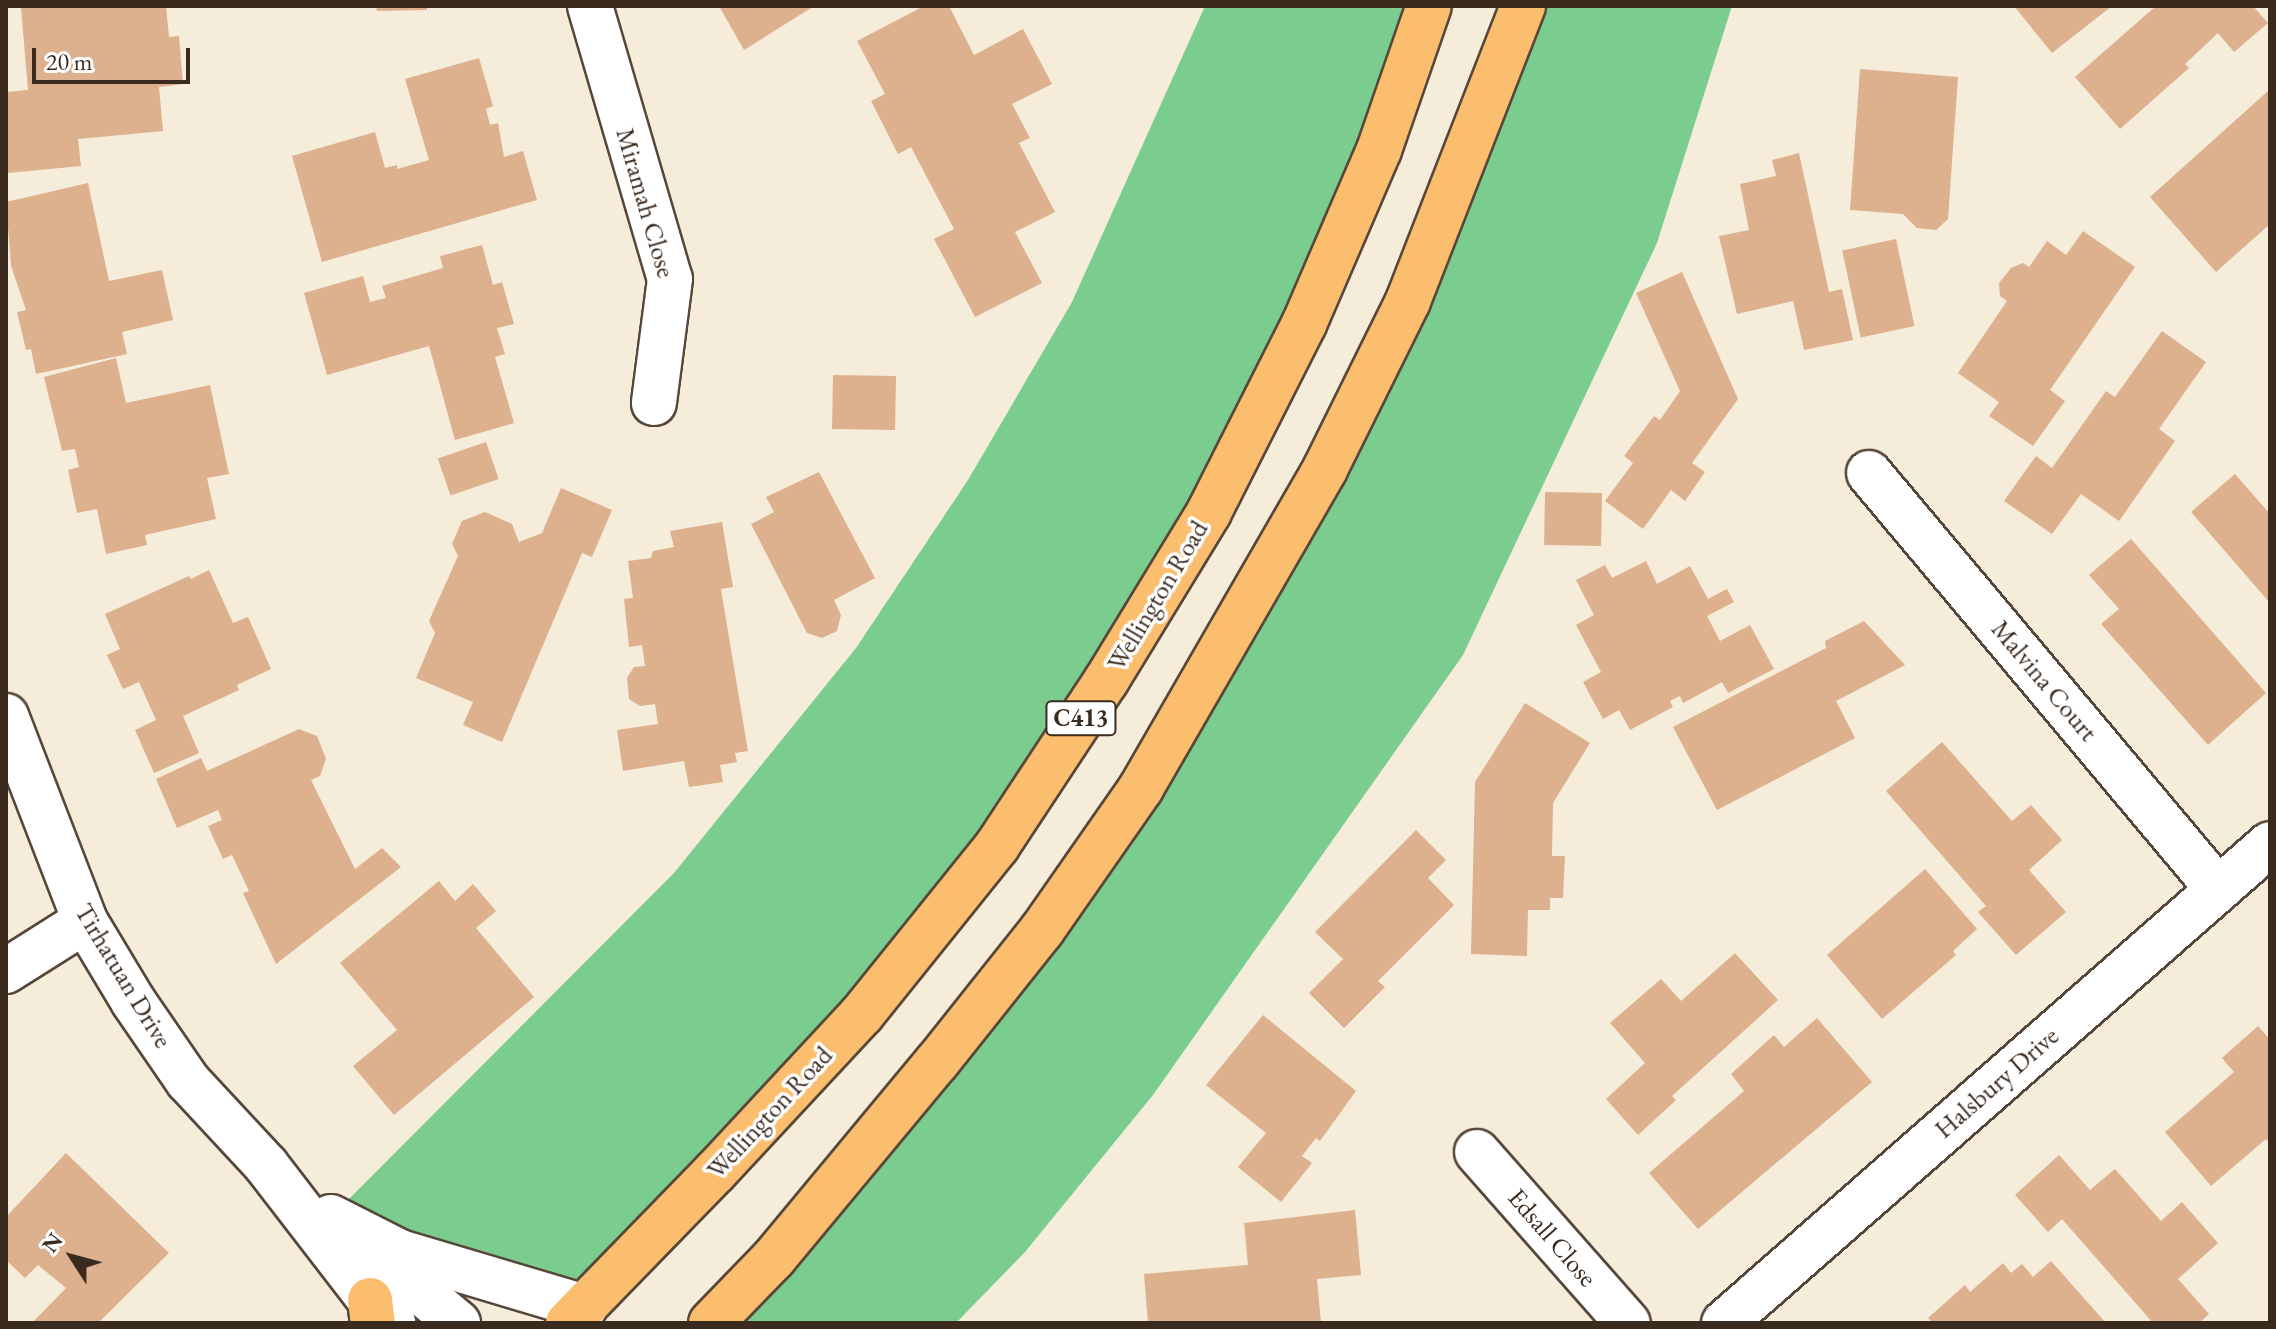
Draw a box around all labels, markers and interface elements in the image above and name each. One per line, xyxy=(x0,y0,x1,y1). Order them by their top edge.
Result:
scale bar xyxy=(36,32,194,82)
text: 20 m xyxy=(46,46,93,77)
street label: Miramah Close xyxy=(609,125,681,281)
street label: Wellington Road xyxy=(1101,515,1215,677)
street label: Malvina Court xyxy=(1984,614,2104,748)
road number: C413 xyxy=(1045,698,1117,738)
street label: Tirhatuan Drive xyxy=(68,898,178,1054)
street label: Halsbury Drive xyxy=(1929,1021,2065,1145)
street label: Wellington Road xyxy=(701,1040,839,1186)
street label: Edsall Close xyxy=(1501,1183,1603,1293)
north arrow xyxy=(32,1217,112,1297)
text: N xyxy=(35,1227,69,1258)

